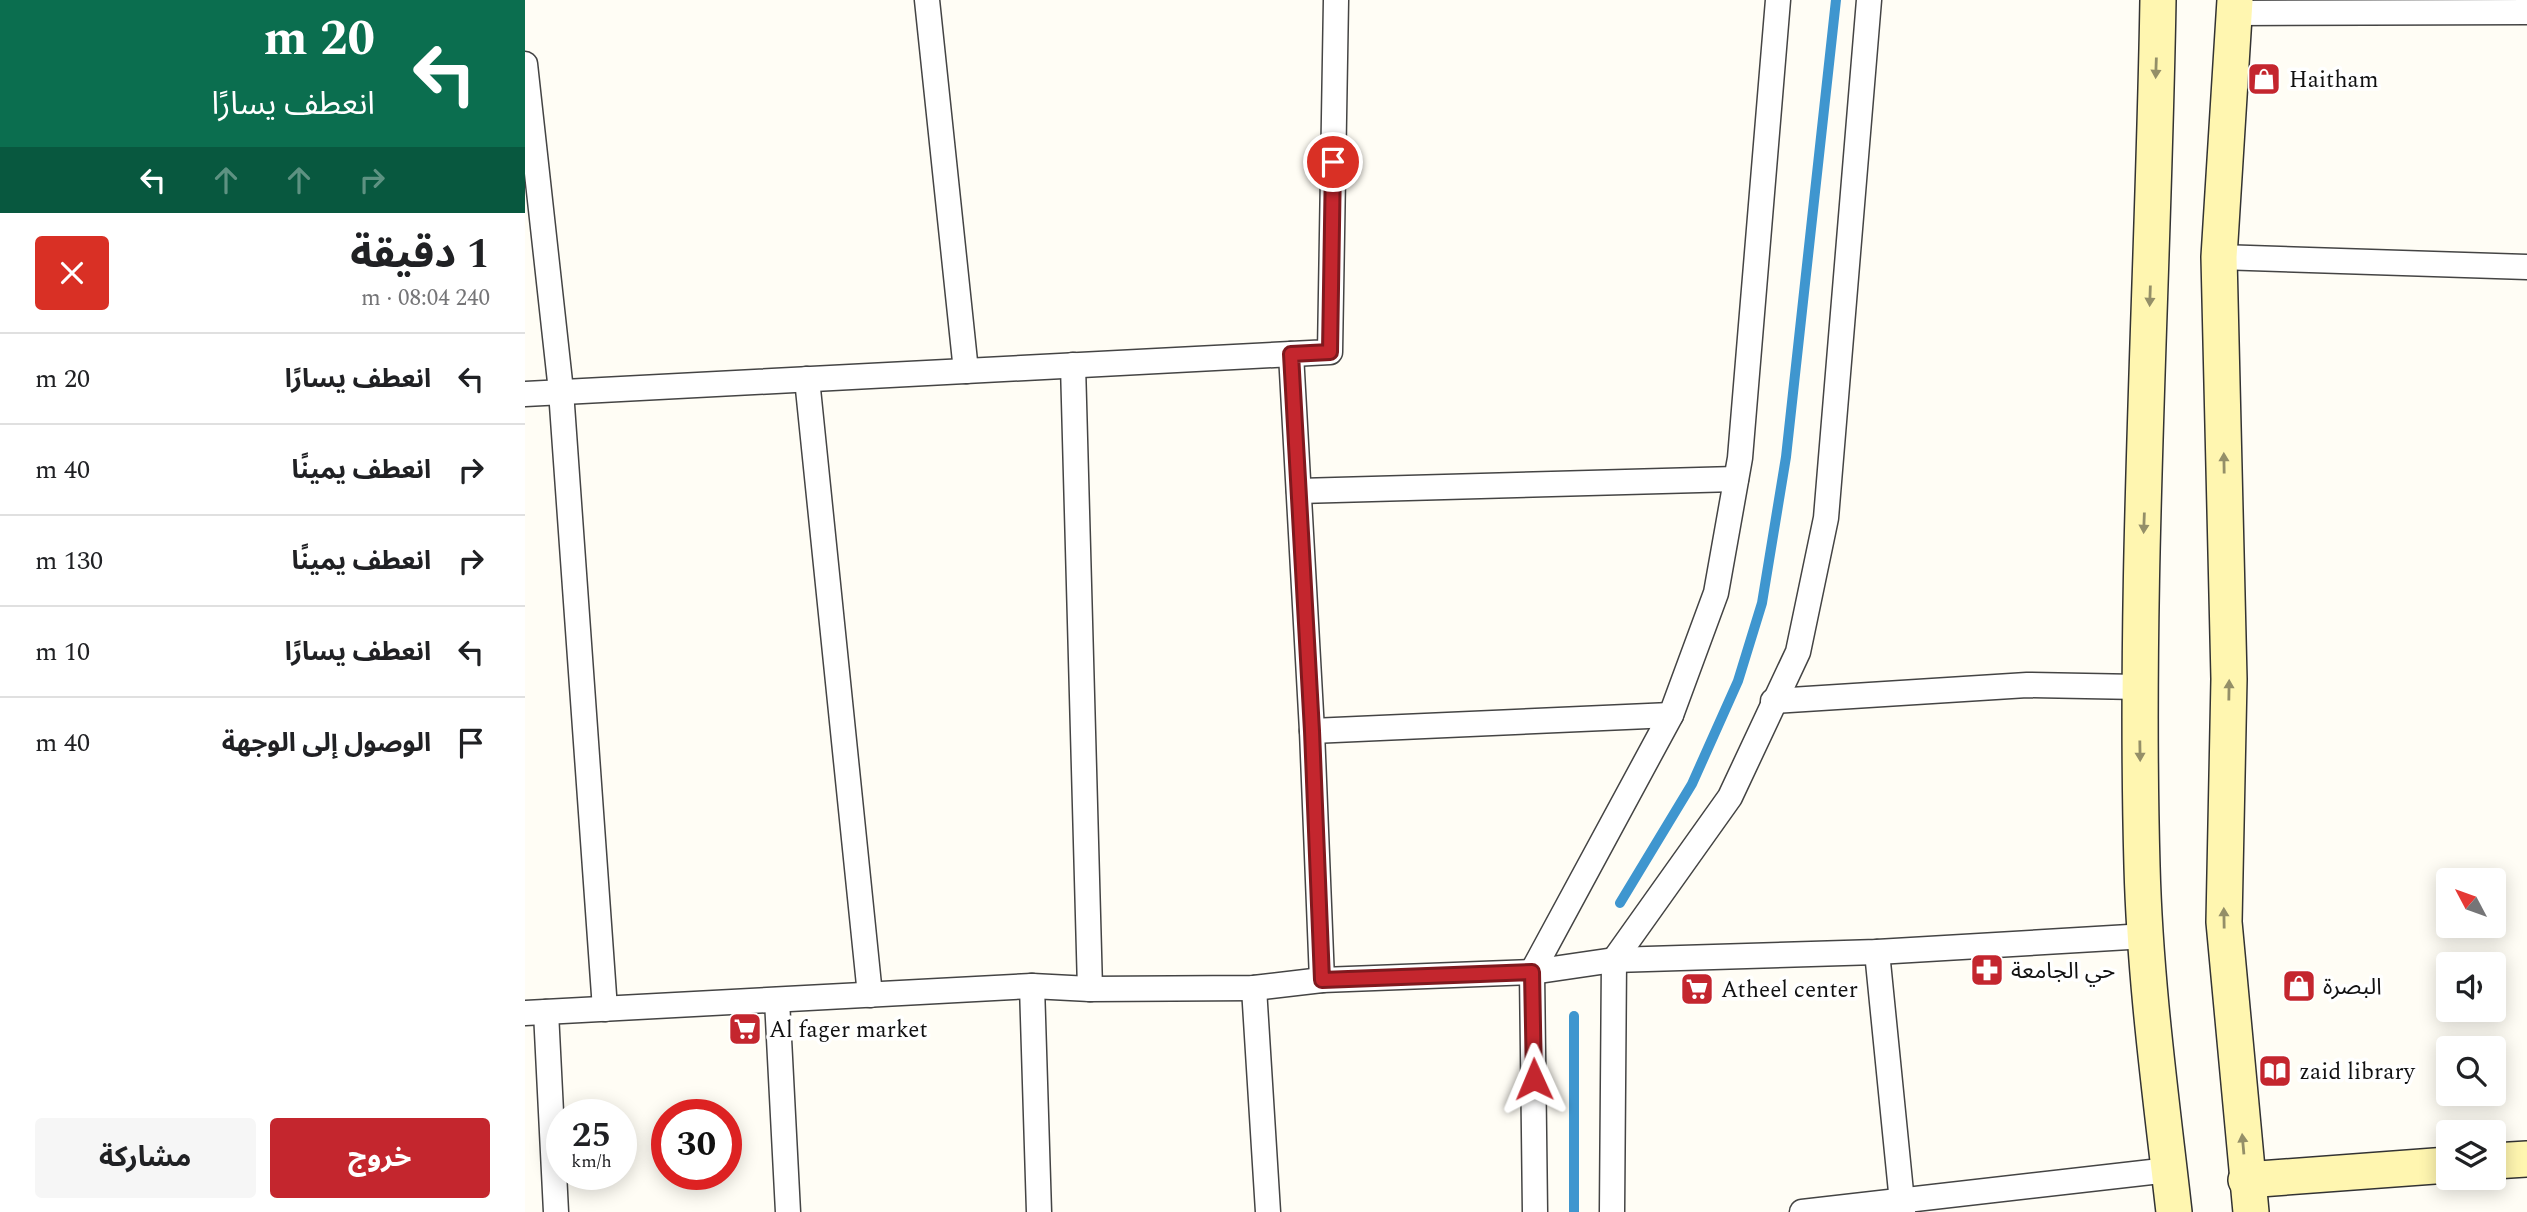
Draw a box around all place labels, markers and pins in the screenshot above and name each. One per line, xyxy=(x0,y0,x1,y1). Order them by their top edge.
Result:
shop icon: Haitham xyxy=(2245,60,2283,98)
place label: Haitham xyxy=(2289,63,2379,98)
pin xyxy=(1303,132,1363,192)
pharmacy icon: حي الجامعة xyxy=(1968,951,2006,989)
place label: حي الجامعة xyxy=(2011,954,2115,989)
shop icon: البصرة xyxy=(2280,967,2318,1005)
supermarket icon: Atheel center xyxy=(1678,970,1716,1008)
place label: البصرة xyxy=(2323,970,2382,1005)
place label: Atheel center xyxy=(1721,973,1858,1008)
supermarket icon: Al fager market xyxy=(726,1010,764,1048)
place label: Al fager market xyxy=(769,1013,928,1048)
library icon: zaid library xyxy=(2256,1052,2294,1090)
place label: zaid library xyxy=(2299,1055,2416,1090)

